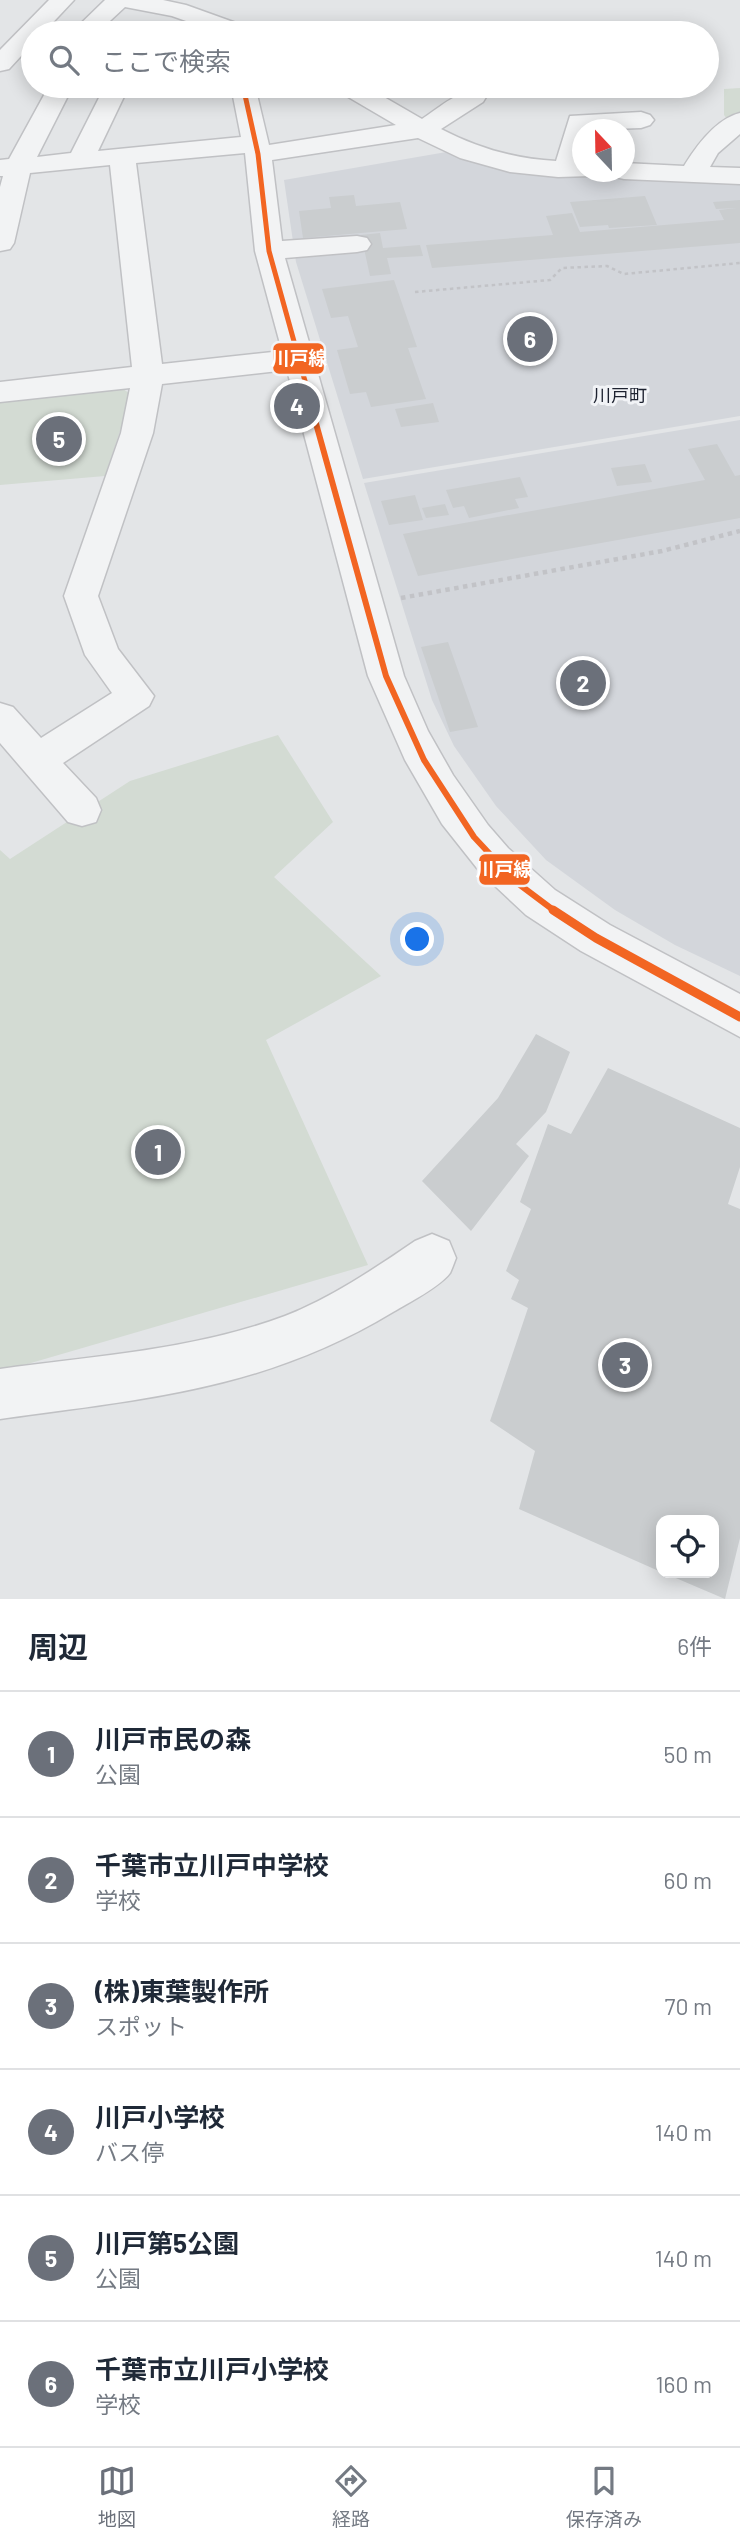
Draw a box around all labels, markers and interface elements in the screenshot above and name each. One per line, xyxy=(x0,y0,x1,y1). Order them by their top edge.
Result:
search box xyxy=(21,21,719,98)
icon: search xyxy=(45,41,83,79)
text: ここで検索 xyxy=(101,45,231,76)
north arrow xyxy=(572,119,635,182)
pin: 6 xyxy=(507,313,553,365)
line badge: 川戸線 xyxy=(272,342,325,375)
text: 川戸線 xyxy=(270,346,328,369)
pin: 4 xyxy=(274,380,320,432)
district label: 川戸町 xyxy=(593,384,647,406)
pin: 5 xyxy=(36,413,82,465)
pin: 2 xyxy=(560,657,606,709)
line badge: 川戸線 xyxy=(478,853,531,886)
text: 川戸線 xyxy=(475,857,533,880)
your location xyxy=(400,922,434,956)
pin: 1 xyxy=(135,1126,181,1178)
pin: 3 xyxy=(602,1339,648,1391)
map controls xyxy=(656,1515,719,1578)
button: locate xyxy=(656,1515,719,1578)
text: 周辺 xyxy=(28,1628,88,1664)
text: 6件 xyxy=(677,1632,712,1660)
text: 川戸市民の森 xyxy=(95,1723,251,1754)
text: 1 xyxy=(47,1740,55,1768)
text: 50 m xyxy=(664,1740,712,1768)
text: 公園 xyxy=(95,1760,141,1788)
text: 千葉市立川戸中学校 xyxy=(95,1849,329,1880)
text: 2 xyxy=(45,1866,57,1894)
text: 60 m xyxy=(664,1866,712,1894)
text: 学校 xyxy=(95,1886,141,1914)
text: (株)東葉製作所 xyxy=(95,1975,269,2006)
text: 3 xyxy=(45,1992,57,2020)
text: 70 m xyxy=(665,1992,712,2020)
text: スポット xyxy=(95,2012,187,2040)
text: 川戸小学校 xyxy=(95,2101,225,2132)
text: 4 xyxy=(44,2118,58,2146)
text: 140 m xyxy=(655,2118,712,2146)
text: バス停 xyxy=(95,2138,164,2166)
text: 川戸第5公園 xyxy=(95,2227,239,2258)
text: 5 xyxy=(45,2244,57,2272)
text: 140 m xyxy=(655,2244,712,2272)
text: 公園 xyxy=(95,2264,141,2292)
text: 千葉市立川戸小学校 xyxy=(95,2353,329,2384)
text: 6 xyxy=(45,2370,57,2398)
text: 160 m xyxy=(655,2370,712,2398)
text: 学校 xyxy=(95,2390,141,2418)
tab: 地図 xyxy=(98,2462,136,2531)
tab: 経路 xyxy=(332,2462,370,2531)
tab: 保存済み xyxy=(566,2462,642,2531)

